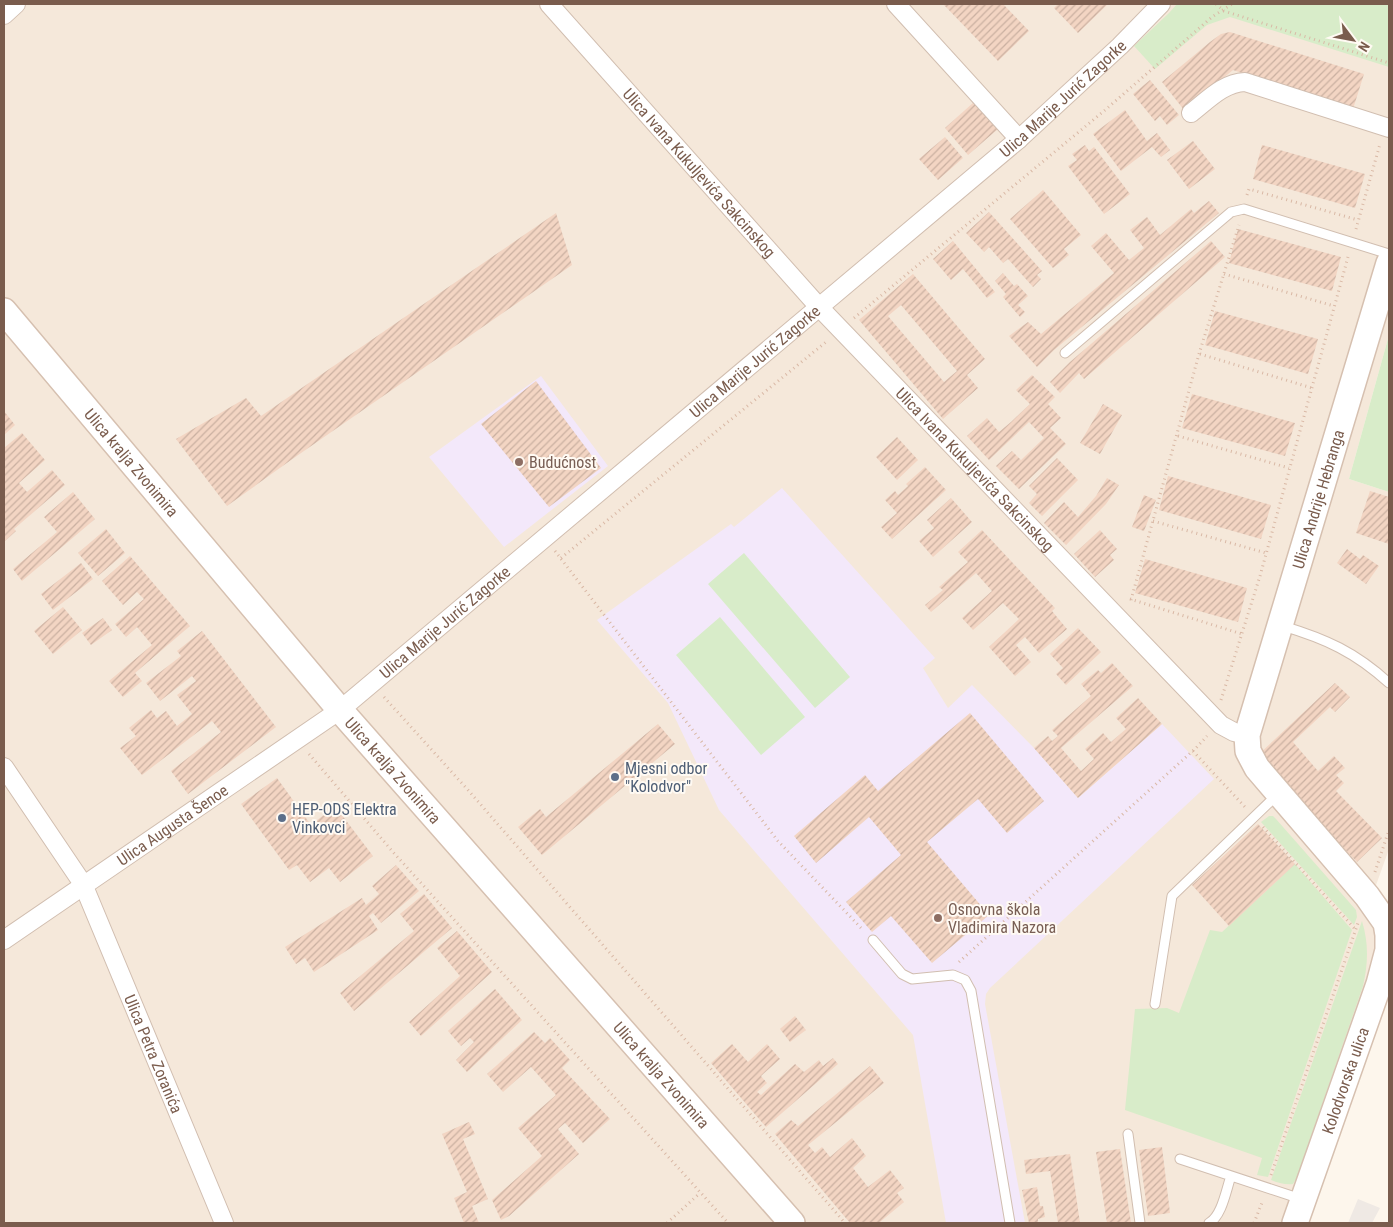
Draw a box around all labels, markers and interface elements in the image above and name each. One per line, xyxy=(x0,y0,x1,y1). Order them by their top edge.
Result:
north arrow xyxy=(1328,15,1378,65)
street label: Ulica Marije Jurić Zagorke xyxy=(996,36,1130,161)
text: N xyxy=(1355,39,1373,55)
street label: Ulica Ivana Kukuljevića Sakcinskog xyxy=(619,84,780,261)
street label: Ulica Marije Jurić Zagorke xyxy=(686,301,824,422)
street label: Ulica Ivana Kukuljevića Sakcinskog xyxy=(892,383,1058,555)
street label: Ulica kralja Zvonimira xyxy=(81,405,182,520)
street label: Ulica Andrije Hebranga xyxy=(1288,427,1348,571)
place label: Budućnost xyxy=(529,453,597,472)
marker: Budućnost xyxy=(513,456,525,468)
street label: Ulica Marije Jurić Zagorke xyxy=(376,562,514,682)
street label: Ulica kralja Zvonimira xyxy=(341,713,445,827)
place label: Mjesni odbor "Kolodvor" xyxy=(625,759,707,796)
marker: Mjesni odbor "Kolodvor" xyxy=(609,771,621,783)
street label: Ulica Augusta Šenoe xyxy=(113,780,231,869)
place label: HEP-ODS Elektra Vinkovci xyxy=(292,800,397,837)
marker: HEP-ODS Elektra Vinkovci xyxy=(276,812,288,824)
place label: Osnovna škola Vladimira Nazora xyxy=(948,900,1056,937)
marker: Osnovna škola Vladimira Nazora xyxy=(932,912,944,924)
street label: Ulica Petra Zoranića xyxy=(120,991,187,1116)
street label: Ulica kralja Zvonimira xyxy=(610,1018,713,1132)
street label: Kolodvorska ulica xyxy=(1318,1025,1373,1136)

